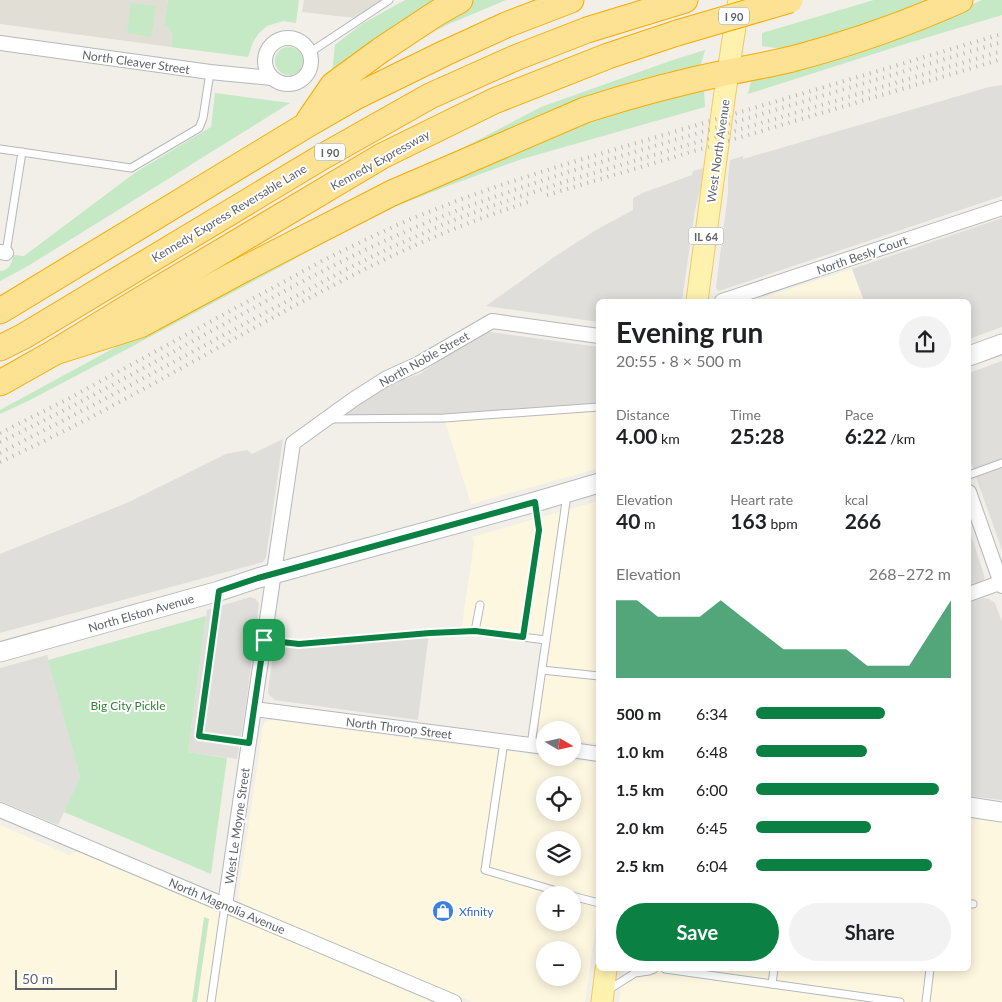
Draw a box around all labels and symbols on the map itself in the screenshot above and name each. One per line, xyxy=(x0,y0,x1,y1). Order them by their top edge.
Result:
road number: I 90 xyxy=(719,8,749,24)
street label: North Cleaver Street xyxy=(81,47,191,77)
street label: West North Avenue xyxy=(703,98,733,204)
street label: Kennedy Expressway xyxy=(328,126,433,193)
road number: I 90 xyxy=(315,144,345,160)
street label: Kennedy Express Reversable Lane xyxy=(149,161,309,265)
road number: IL 64 xyxy=(688,228,724,245)
street label: North Besly Court xyxy=(815,232,910,278)
street label: North Noble Street xyxy=(376,328,472,390)
street label: North Elston Avenue xyxy=(86,591,196,635)
pin xyxy=(243,619,285,661)
park label: Big City Pickle xyxy=(90,698,166,713)
street label: North Throop Street xyxy=(345,714,454,742)
north arrow xyxy=(536,721,581,766)
street label: West Le Moyne Street xyxy=(221,766,253,885)
street label: North Magnolia Avenue xyxy=(167,875,287,937)
shop icon: Xfinity xyxy=(431,899,455,923)
place label: Xfinity xyxy=(459,904,494,919)
scale bar xyxy=(15,967,118,990)

